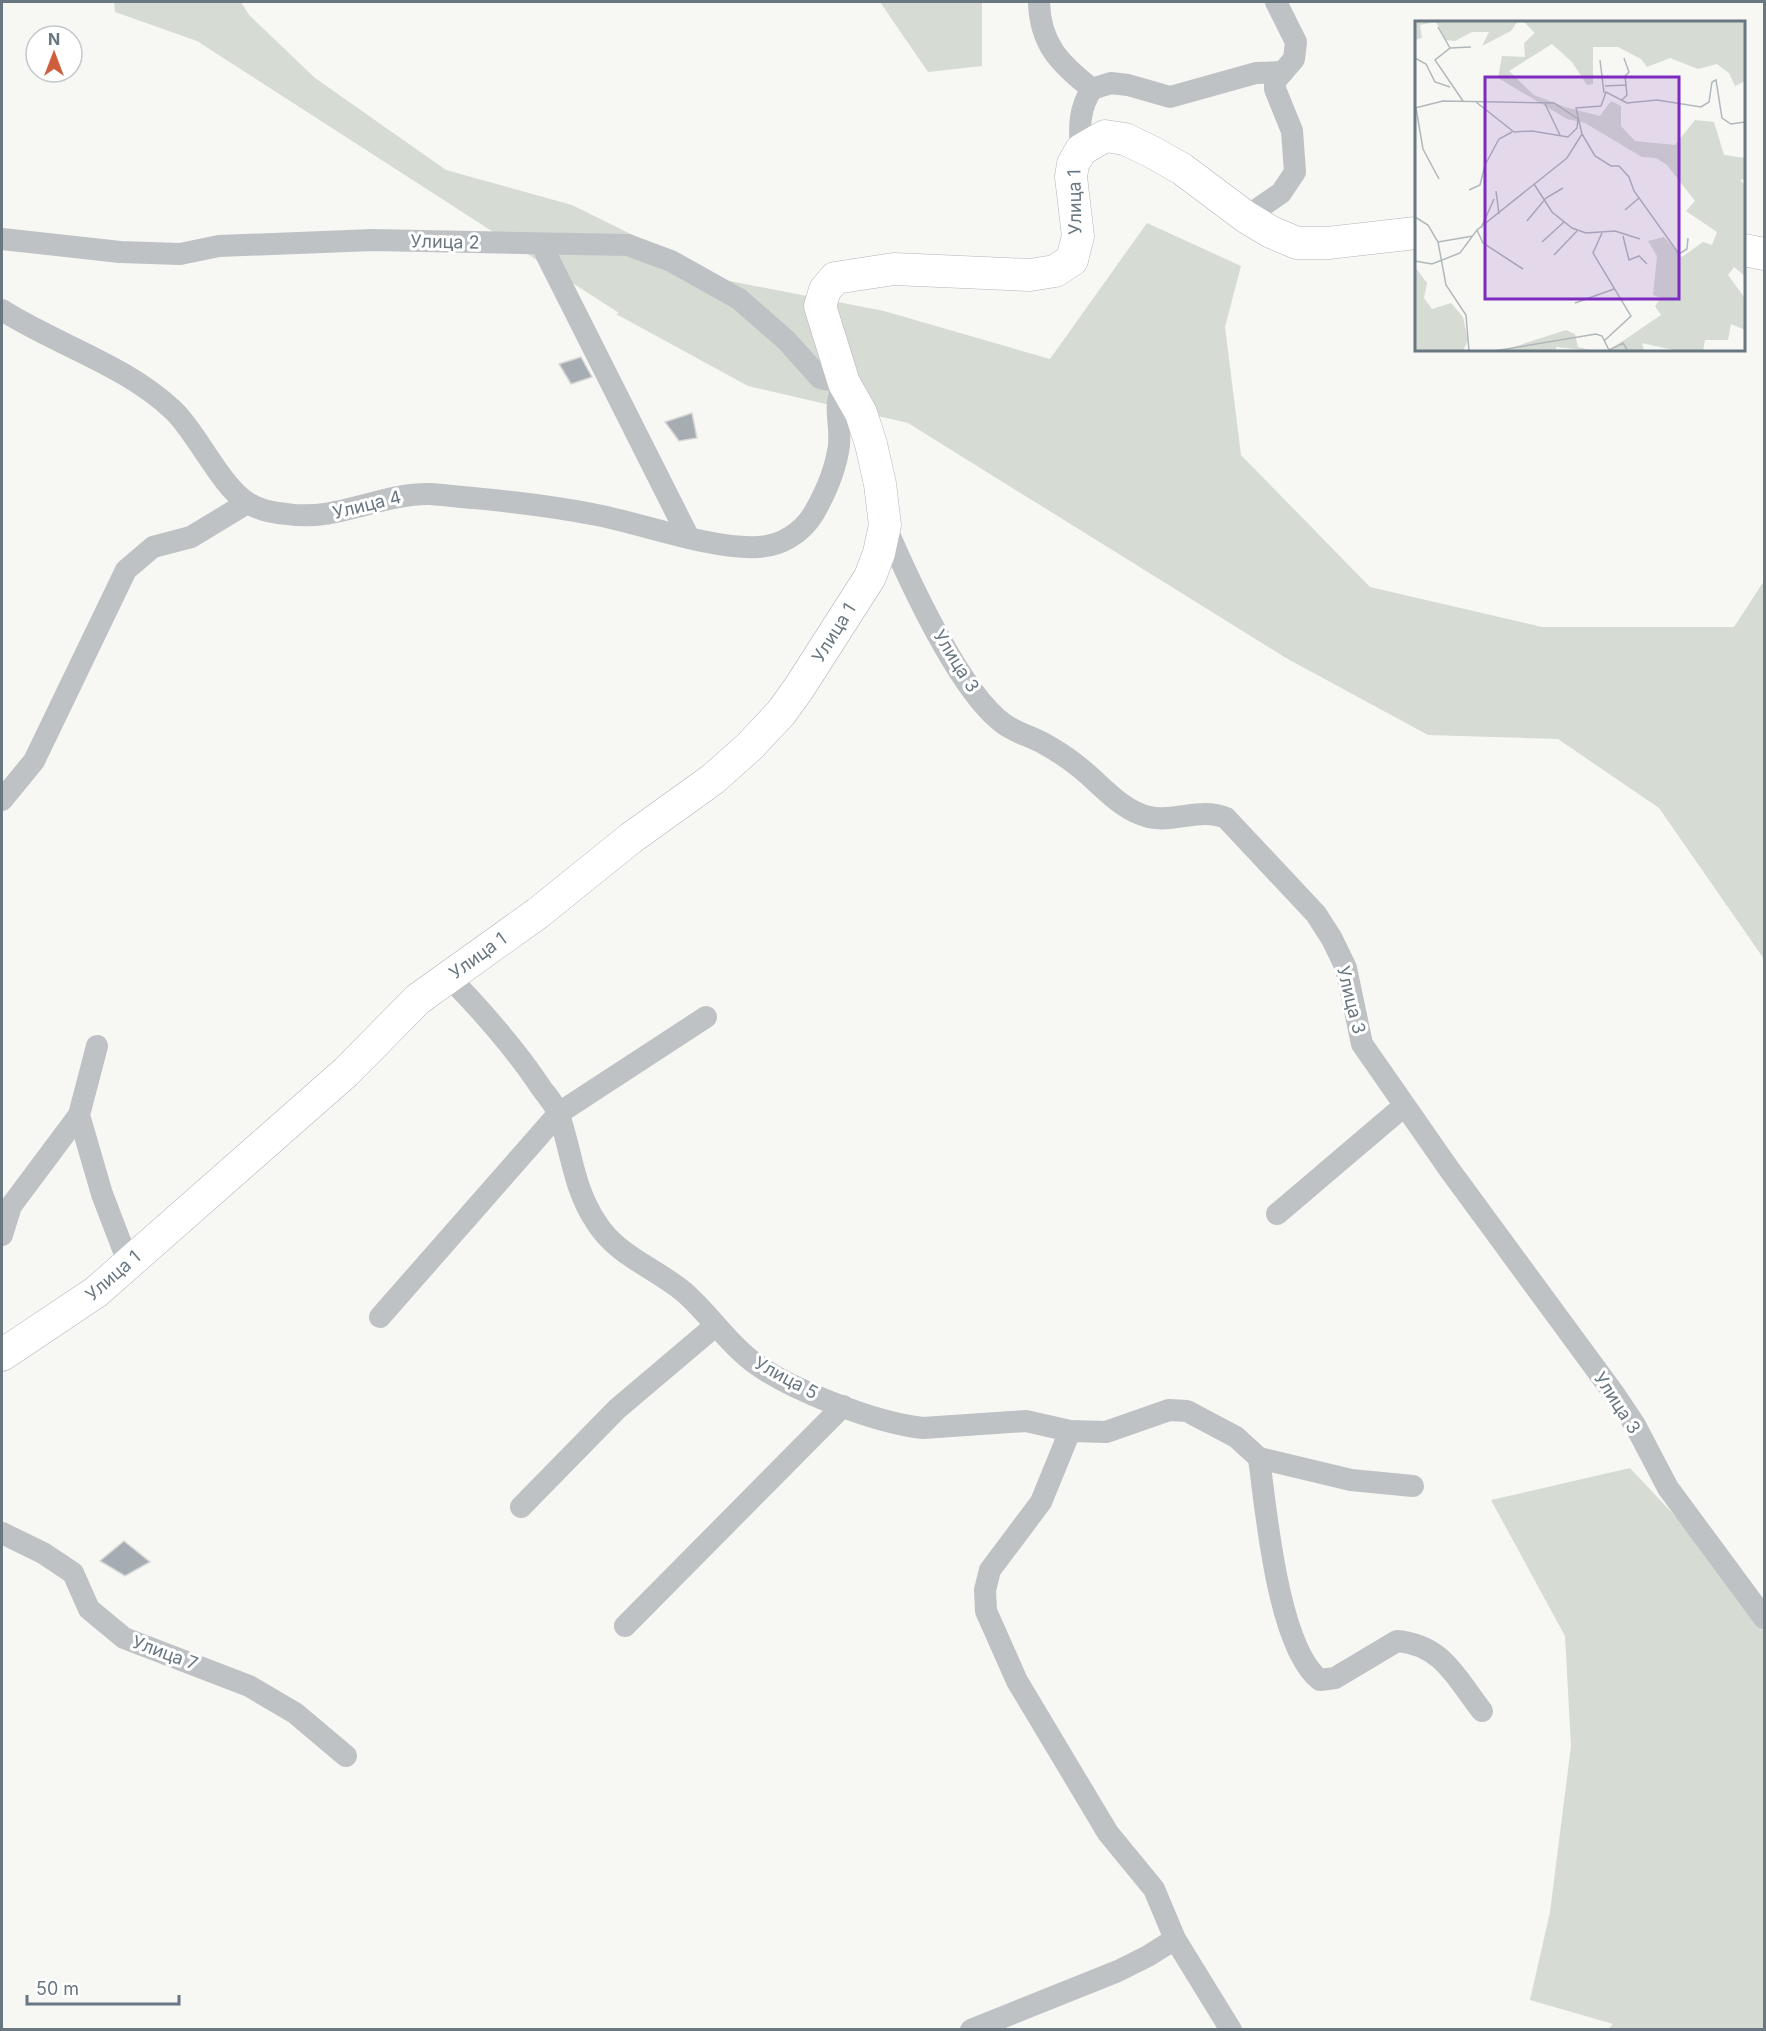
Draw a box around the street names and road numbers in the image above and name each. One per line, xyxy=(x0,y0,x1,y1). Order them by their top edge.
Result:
street label: Улица 1 xyxy=(1063,169,1086,235)
street label: Улица 2 xyxy=(410,230,480,253)
street label: Улица 4 xyxy=(330,486,403,523)
street label: Улица 1 xyxy=(807,599,860,666)
street label: Улица 3 xyxy=(929,626,984,696)
street label: Улица 1 xyxy=(445,928,510,983)
street label: Улица 3 xyxy=(1333,964,1370,1036)
street label: Улица 1 xyxy=(81,1246,144,1305)
street label: Улица 5 xyxy=(751,1352,822,1403)
street label: Улица 3 xyxy=(1590,1368,1645,1438)
street label: Улица 7 xyxy=(129,1631,201,1674)

